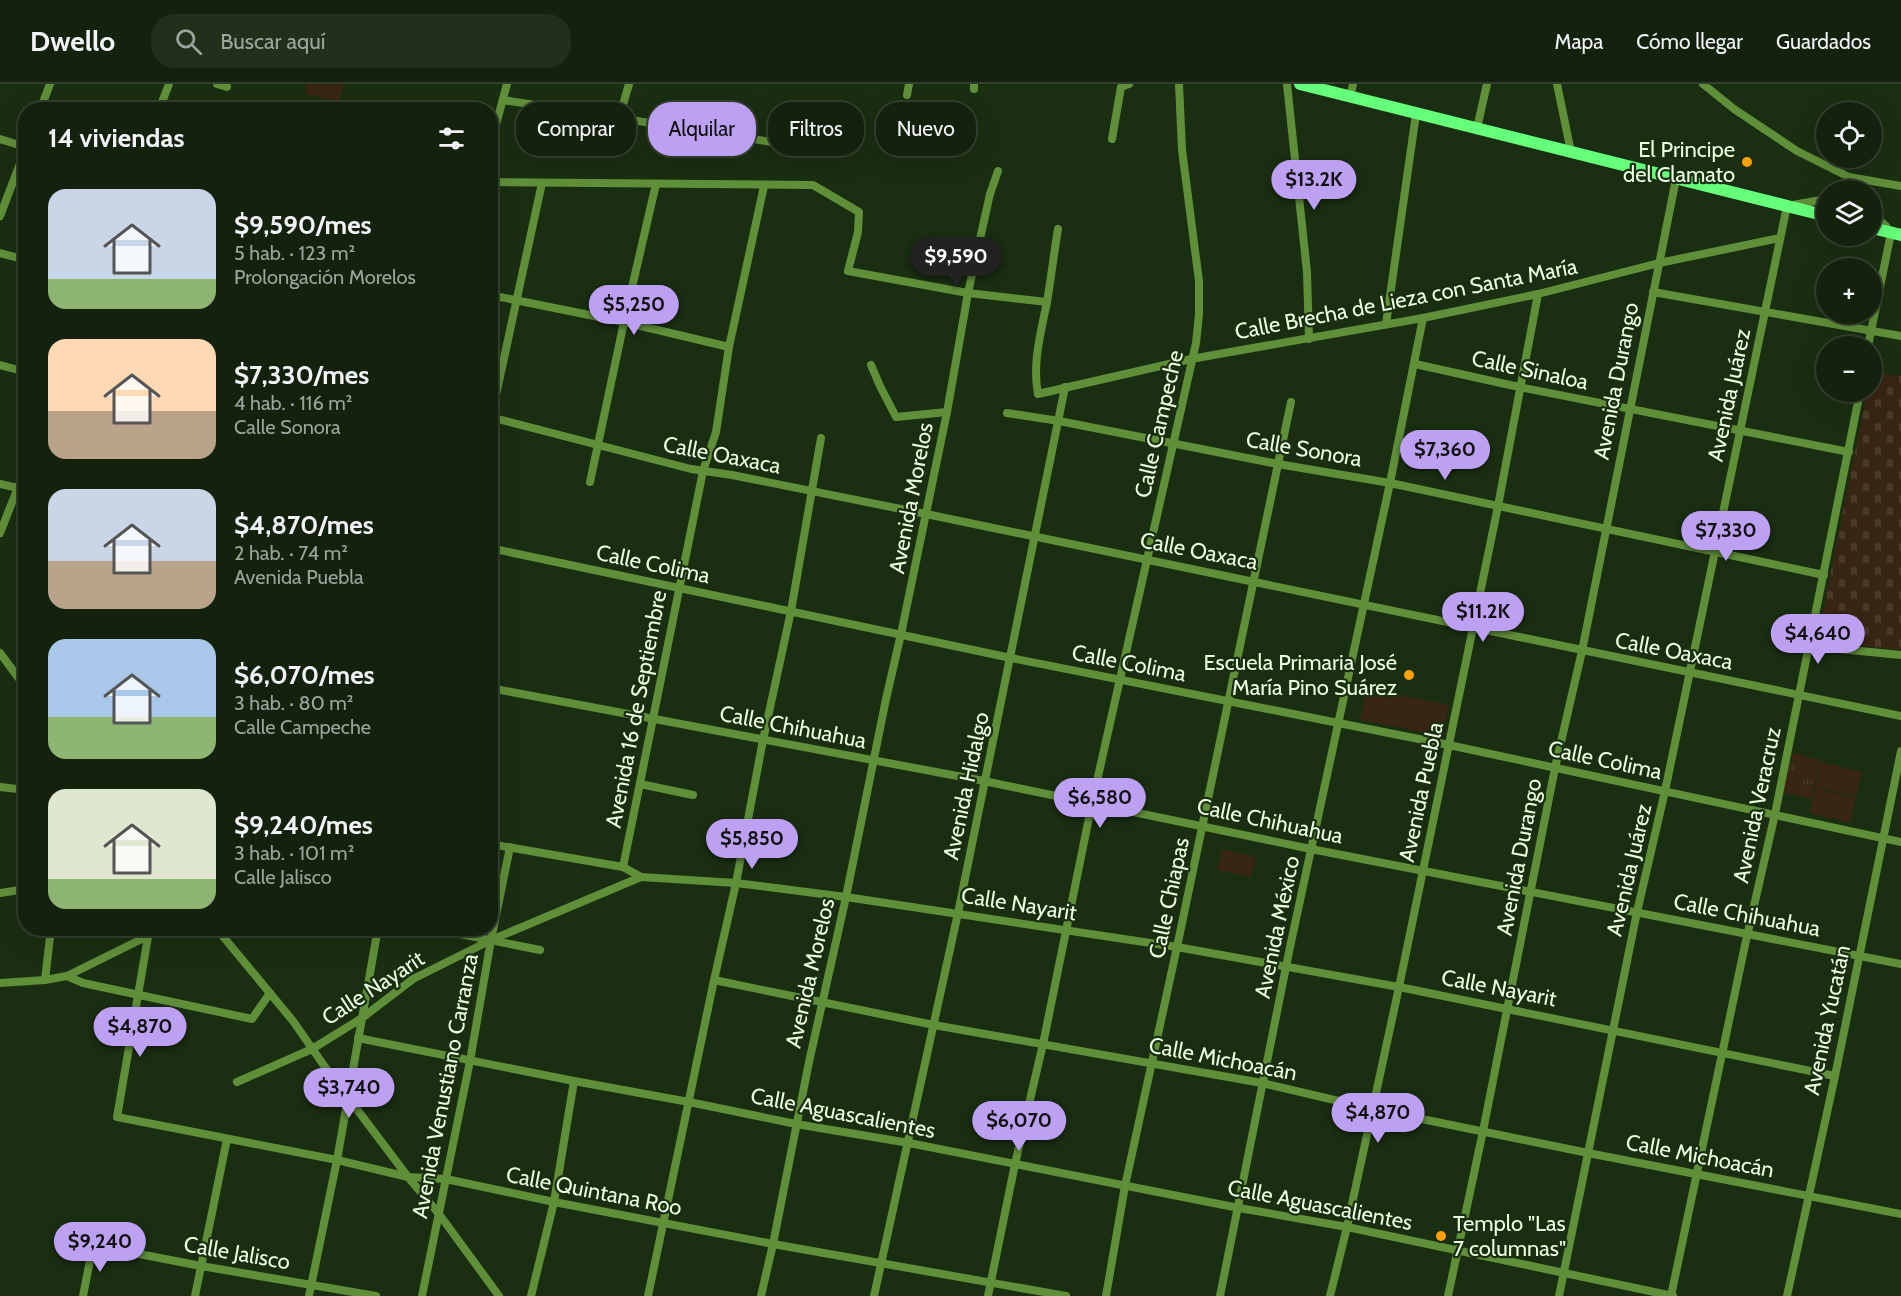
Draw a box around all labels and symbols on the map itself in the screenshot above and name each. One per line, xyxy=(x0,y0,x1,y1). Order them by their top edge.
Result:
place label: El Principe del Clamato xyxy=(1623,136,1735,188)
marker: El Principe del Clamato xyxy=(1740,155,1754,169)
pin: $13.2K xyxy=(1265,160,1363,211)
pin: $9,590 xyxy=(907,237,1005,288)
street label: Calle Brecha de Lieza con Santa María xyxy=(1232,252,1580,345)
pin: $5,250 xyxy=(585,285,683,336)
street label: Avenida Durango xyxy=(1588,300,1644,462)
street label: Avenida Juárez xyxy=(1702,326,1756,464)
street label: Calle Sinaloa xyxy=(1469,344,1591,396)
street label: Calle Campeche xyxy=(1129,348,1189,500)
street label: Avenida Morelos xyxy=(883,420,939,576)
street label: Calle Sonora xyxy=(1244,426,1365,473)
street label: Calle Oaxaca xyxy=(661,430,784,480)
pin: $7,360 xyxy=(1396,430,1494,481)
pin: $7,330 xyxy=(1677,511,1775,562)
street label: Calle Oaxaca xyxy=(1138,526,1261,576)
street label: Calle Colima xyxy=(594,539,713,589)
street label: Avenida 16 de Septiembre xyxy=(600,588,672,830)
pin: $11.2K xyxy=(1434,592,1532,643)
pin: $4,640 xyxy=(1769,614,1867,665)
street label: Calle Oaxaca xyxy=(1613,626,1736,676)
street label: Calle Colima xyxy=(1070,639,1189,687)
place label: Escuela Primaria José María Pino Suárez xyxy=(1204,649,1397,701)
marker: Escuela Primaria José María Pino Suárez xyxy=(1402,668,1416,682)
street label: Calle Chihuahua xyxy=(717,700,869,755)
street label: Avenida Hidalgo xyxy=(937,710,995,862)
street label: Avenida Puebla xyxy=(1393,719,1449,865)
street label: Avenida Veracruz xyxy=(1727,724,1787,886)
street label: Calle Colima xyxy=(1546,735,1665,785)
street label: Avenida Durango xyxy=(1491,776,1547,938)
pin: $6,580 xyxy=(1051,778,1149,829)
street label: Calle Chihuahua xyxy=(1194,792,1346,850)
street label: Avenida Juárez xyxy=(1601,801,1657,939)
pin: $5,850 xyxy=(703,819,801,870)
street label: Calle Chiapas xyxy=(1143,835,1195,961)
street label: Avenida México xyxy=(1249,853,1305,1001)
street label: Calle Nayarit xyxy=(959,882,1079,927)
street label: Calle Chihuahua xyxy=(1671,888,1823,943)
street label: Avenida Morelos xyxy=(780,895,840,1051)
street label: Avenida Yucatán xyxy=(1798,943,1856,1097)
street label: Calle Nayarit xyxy=(317,945,430,1031)
street label: Avenida Venustiano Carranza xyxy=(406,951,484,1221)
street label: Calle Nayarit xyxy=(1439,964,1559,1012)
pin: $4,870 xyxy=(91,1007,189,1058)
street label: Calle Michoacán xyxy=(1147,1031,1299,1087)
pin: $3,740 xyxy=(300,1068,398,1119)
street label: Calle Aguascalientes xyxy=(748,1082,938,1144)
pin: $4,870 xyxy=(1329,1093,1427,1144)
pin: $6,070 xyxy=(970,1101,1068,1152)
street label: Calle Michoacán xyxy=(1624,1128,1776,1184)
street label: Calle Quintana Roo xyxy=(504,1161,684,1221)
street label: Calle Aguascalientes xyxy=(1225,1174,1415,1236)
place label: Templo "Las 7 columnas" xyxy=(1453,1210,1566,1262)
pin: $9,240 xyxy=(51,1222,149,1273)
marker: Templo "Las 7 columnas" xyxy=(1434,1229,1448,1243)
street label: Calle Jalisco xyxy=(182,1230,292,1276)

